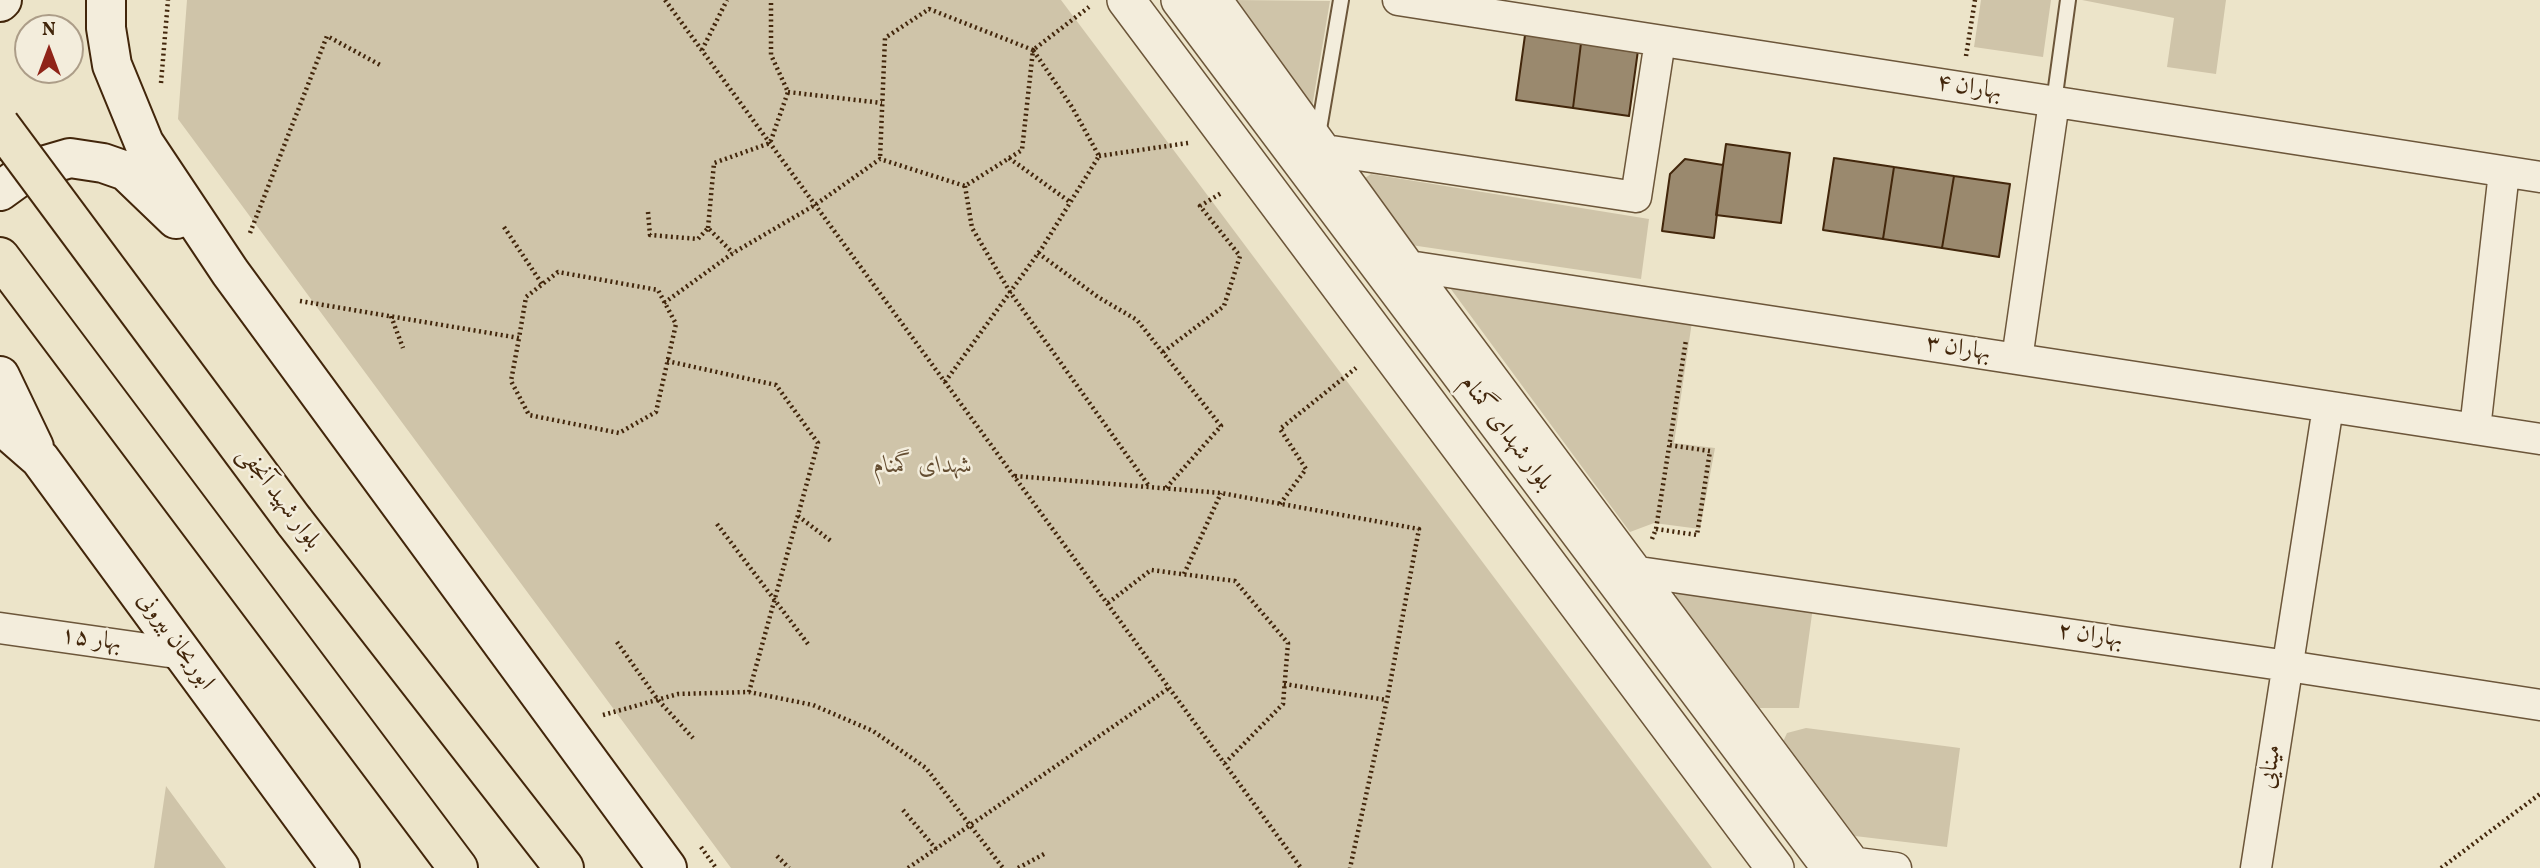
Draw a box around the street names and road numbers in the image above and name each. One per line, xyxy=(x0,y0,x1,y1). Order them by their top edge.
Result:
street label: بهاران ۴ xyxy=(1934,70,2004,108)
street label: بهاران ۳ xyxy=(1923,331,1993,369)
street label: بلوار شهدای گمنام xyxy=(1452,371,1558,497)
street label: بلوار شهید آنجفی xyxy=(230,442,326,556)
street label: ابوریحان بیرونی xyxy=(129,587,219,697)
street label: بهاران ۲ xyxy=(2056,618,2124,656)
street label: بهار ۱۵ xyxy=(59,623,123,659)
street label: مینایی xyxy=(2254,743,2290,791)

